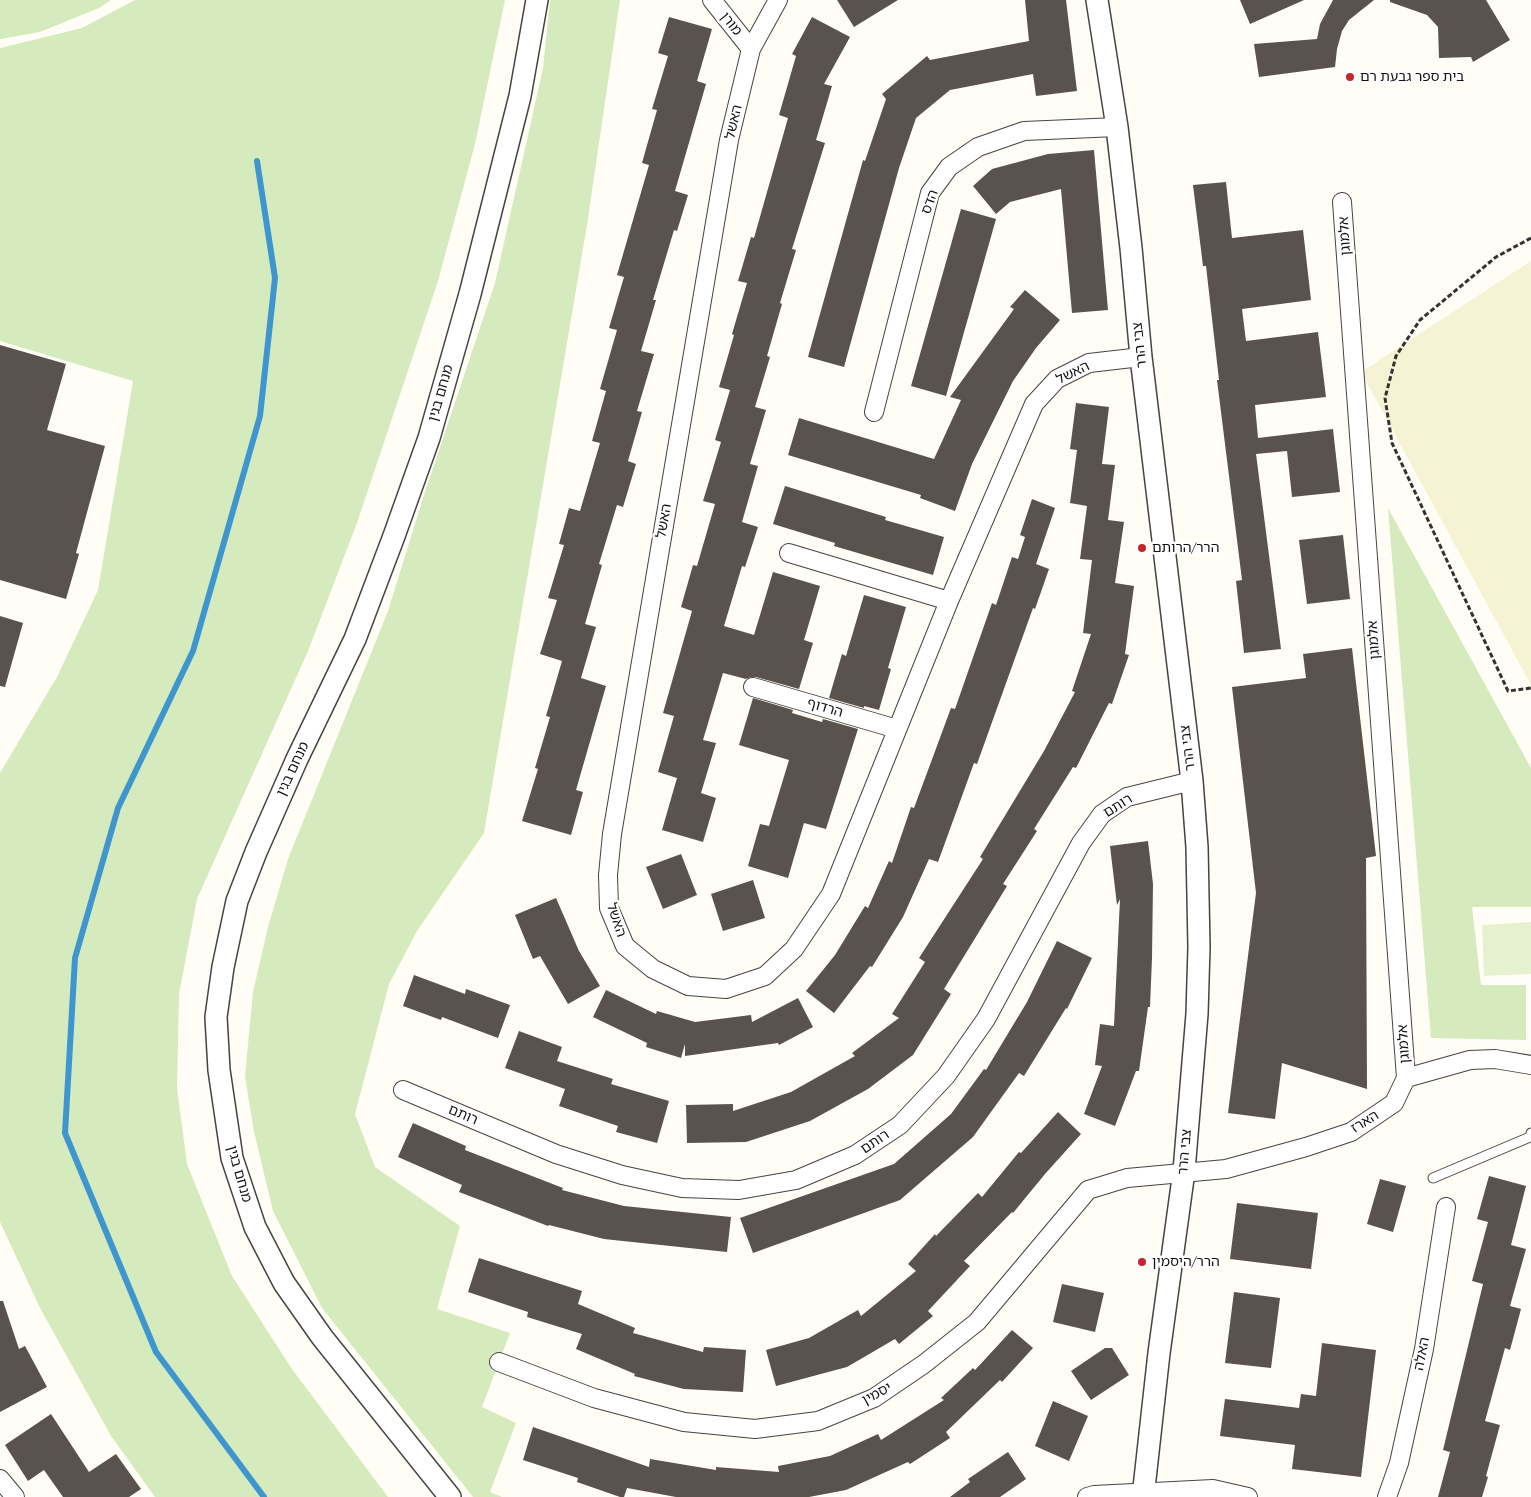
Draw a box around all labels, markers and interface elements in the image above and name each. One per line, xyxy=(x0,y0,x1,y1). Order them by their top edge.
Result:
street label: מורן xyxy=(717,9,745,39)
place label: בית ספר גבעת רם xyxy=(1360,69,1464,85)
marker: בית ספר גבעת רם xyxy=(1344,71,1356,83)
street label: האשל xyxy=(722,103,746,141)
street label: הדס xyxy=(918,187,942,217)
street label: אלמוגן xyxy=(1335,216,1355,256)
street label: צבי הרר xyxy=(1129,321,1151,369)
street label: האשל xyxy=(1054,358,1092,388)
street label: מנחם בגין xyxy=(425,363,457,423)
street label: האשל xyxy=(653,502,675,540)
place label: הרר/הרותם xyxy=(1152,540,1219,556)
marker: הרר/הרותם xyxy=(1136,542,1148,554)
street label: אלמוגן xyxy=(1364,620,1384,660)
street label: הרדוף xyxy=(805,695,845,721)
street label: צבי הרר xyxy=(1177,724,1199,772)
street label: מנחם בגין xyxy=(273,739,313,799)
street label: רותם xyxy=(1101,791,1135,821)
street label: האשל xyxy=(603,901,629,939)
street label: אלמוגן xyxy=(1394,1024,1414,1064)
street label: רותם xyxy=(446,1101,480,1129)
street label: הארז xyxy=(1348,1107,1382,1137)
street label: רותם xyxy=(858,1126,892,1158)
street label: צבי הרר xyxy=(1175,1128,1195,1176)
street label: מנחם בגין xyxy=(223,1144,255,1204)
place label: הרר/היסמין xyxy=(1152,1254,1220,1270)
marker: הרר/היסמין xyxy=(1136,1256,1148,1268)
street label: האלה xyxy=(1411,1336,1433,1372)
street label: יסמין xyxy=(859,1379,895,1409)

